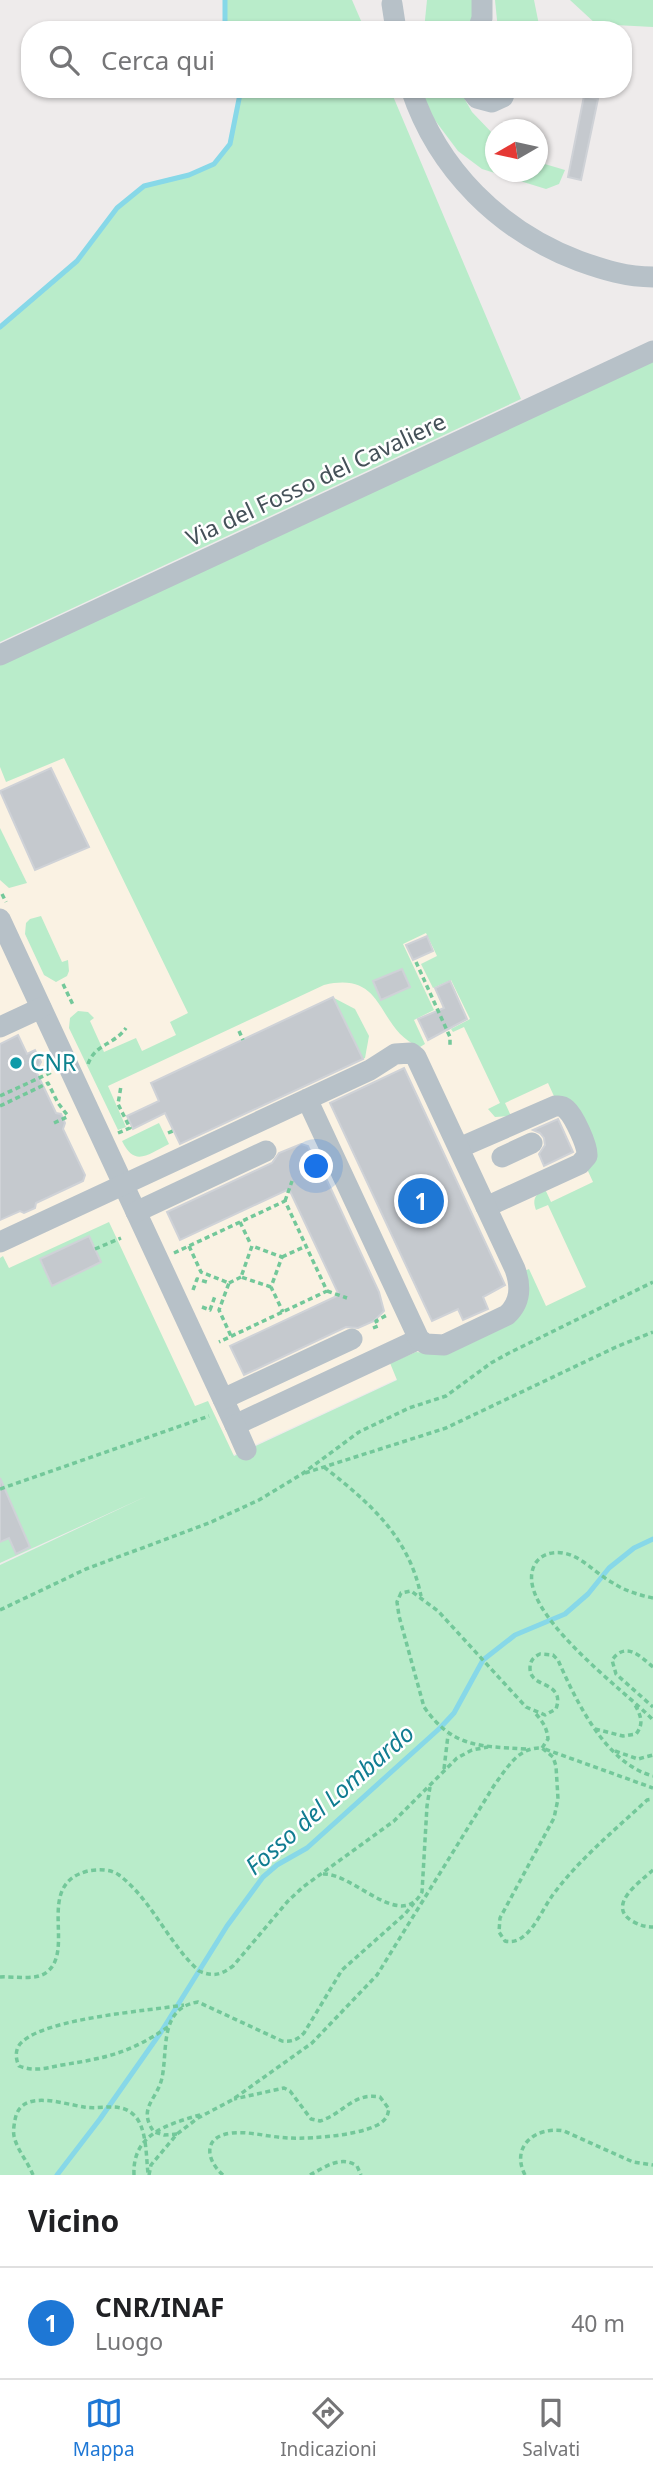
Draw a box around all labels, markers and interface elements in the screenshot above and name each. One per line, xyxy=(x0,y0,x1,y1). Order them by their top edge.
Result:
search box xyxy=(21,21,632,98)
icon: search xyxy=(45,41,83,79)
text: Cerca qui xyxy=(101,42,215,78)
north arrow xyxy=(485,119,548,182)
street label: Via del Fosso del Cavaliere xyxy=(180,405,451,553)
place label: CNR xyxy=(30,1046,76,1078)
marker: CNR xyxy=(8,1055,24,1071)
your location xyxy=(299,1149,333,1183)
pin: 1 xyxy=(398,1175,444,1227)
water label: Fosso del Lombardo xyxy=(238,1716,421,1881)
text: Vicino xyxy=(28,2200,119,2241)
text: CNR/INAF xyxy=(95,2289,224,2325)
text: 1 xyxy=(44,2307,58,2339)
text: 40 m xyxy=(571,2307,625,2339)
text: Luogo xyxy=(95,2325,163,2357)
tab: Mappa xyxy=(73,2394,135,2462)
tab: Indicazioni xyxy=(280,2394,377,2462)
tab: Salvati xyxy=(522,2394,580,2462)

